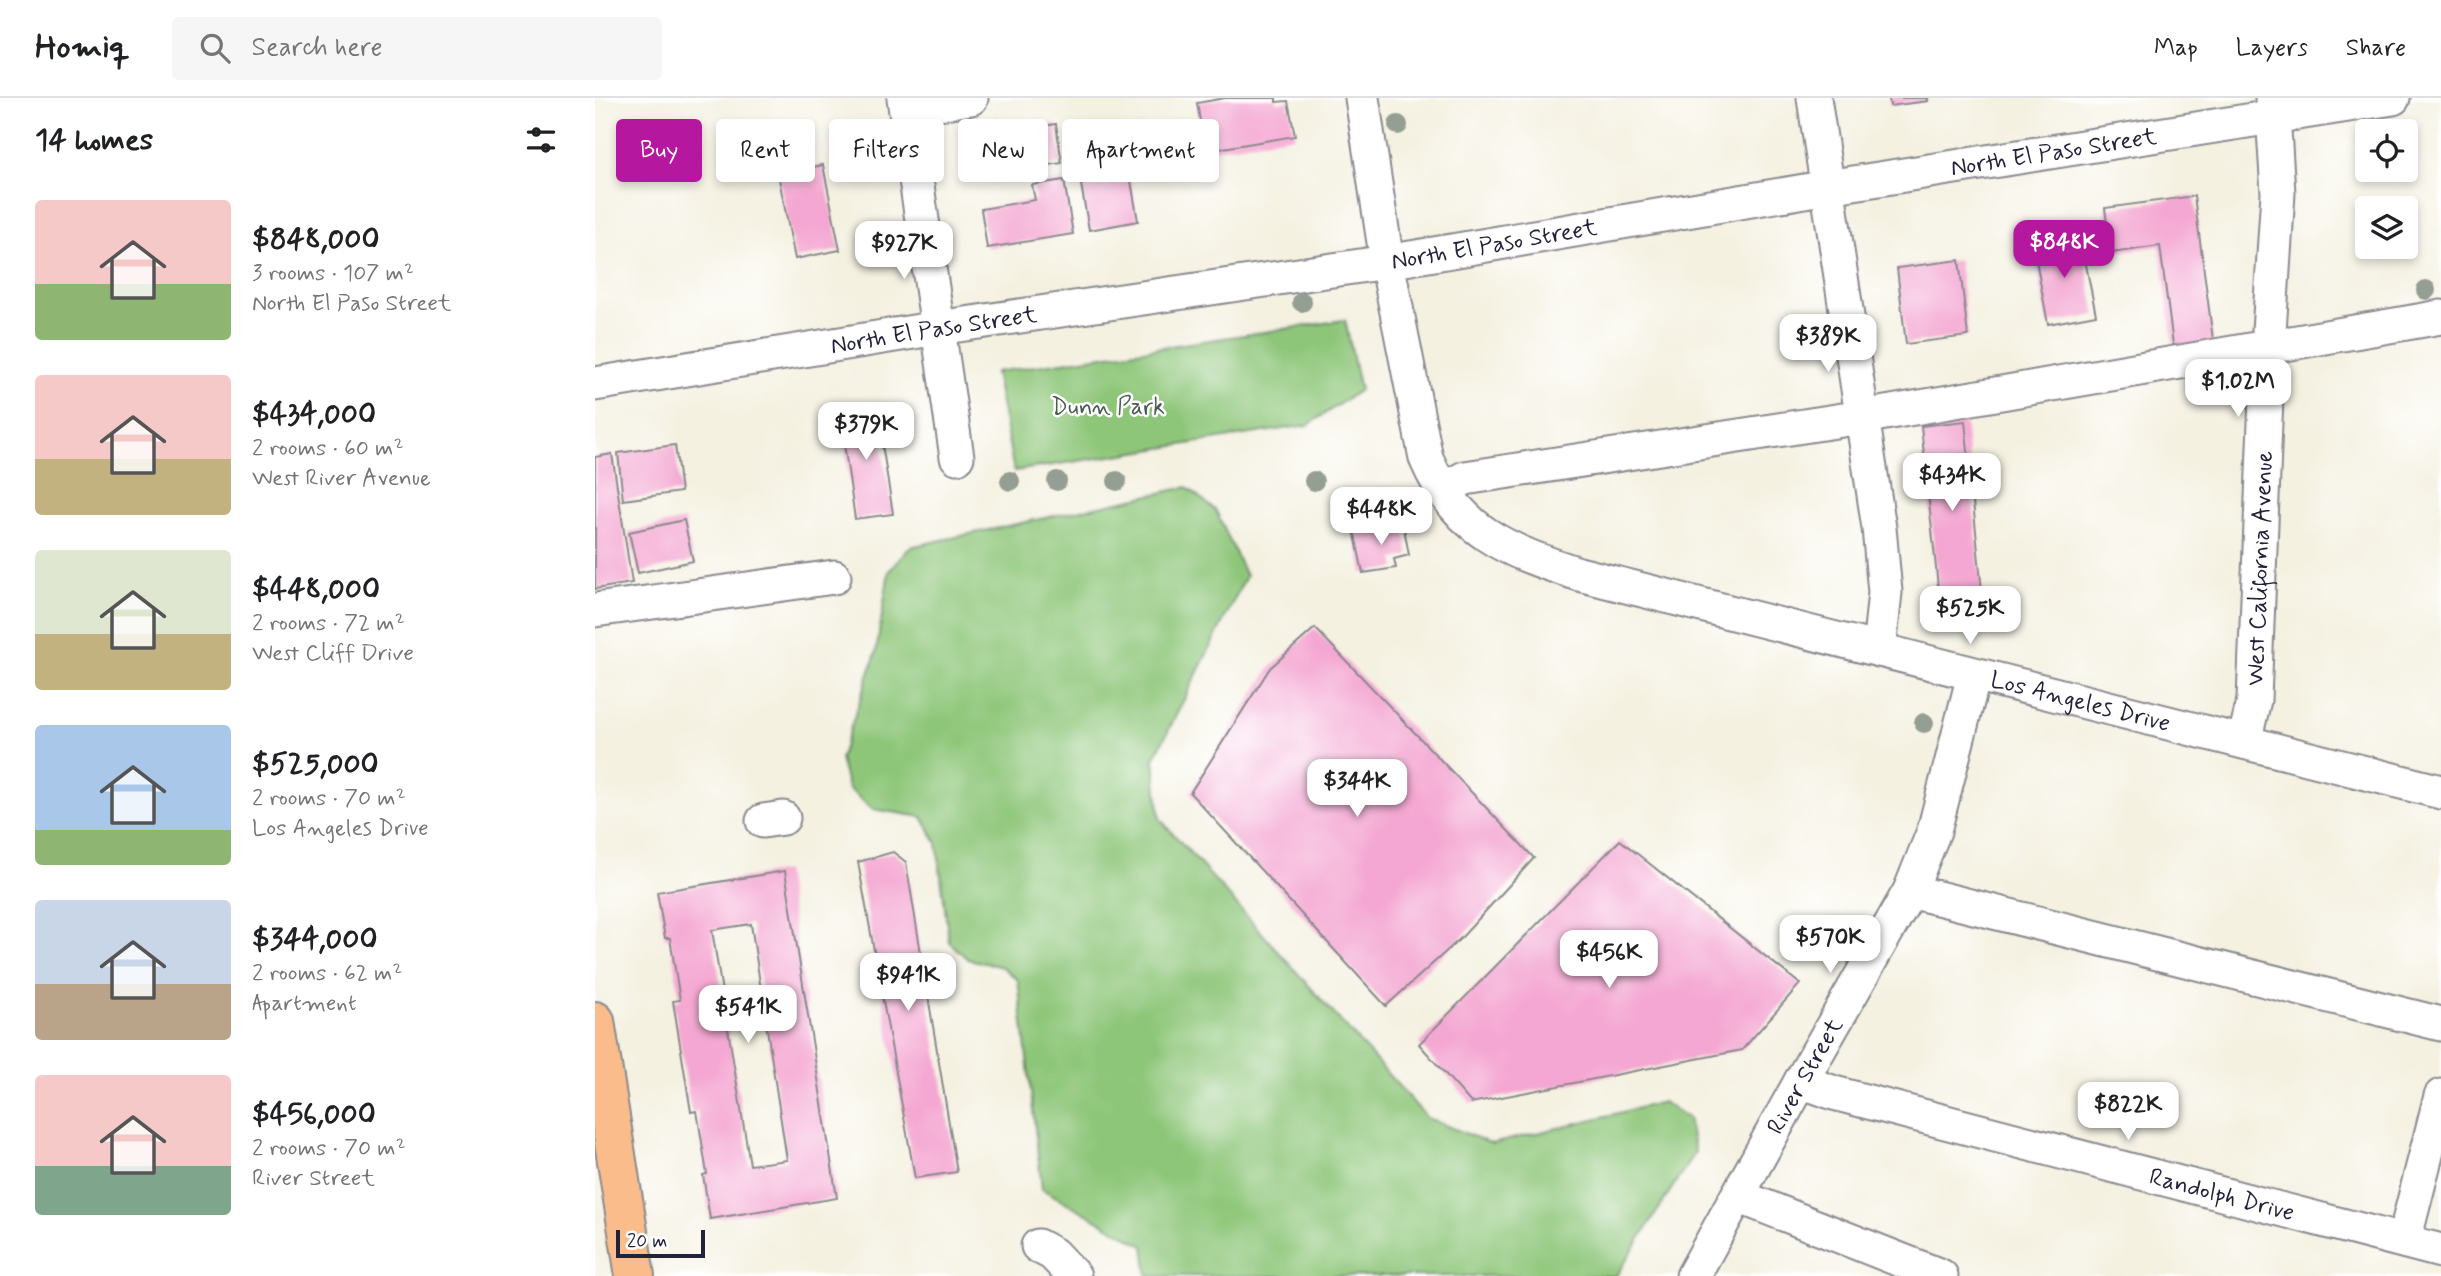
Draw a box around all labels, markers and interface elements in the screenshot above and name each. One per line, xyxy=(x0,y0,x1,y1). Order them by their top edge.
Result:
search box xyxy=(172,17,662,80)
text: Homiq xyxy=(35,26,130,70)
icon: search xyxy=(196,29,234,67)
text: Search here xyxy=(252,31,382,65)
text: Map xyxy=(2154,33,2198,64)
text: Layers xyxy=(2236,33,2308,64)
text: Share xyxy=(2346,33,2406,64)
chip: Buy xyxy=(616,119,702,182)
chip: Rent xyxy=(716,119,815,182)
chip: Filters xyxy=(829,119,944,182)
chip: New xyxy=(958,119,1048,182)
chip: Apartment xyxy=(1062,119,1219,182)
map controls xyxy=(2355,119,2418,259)
button: locate xyxy=(2355,119,2418,182)
text: 14 homes xyxy=(35,121,153,160)
icon: filters xyxy=(522,121,560,159)
street label: North El Paso Street xyxy=(1949,121,2159,184)
button: layers xyxy=(2355,196,2418,259)
street label: North El Paso Street xyxy=(1389,213,1600,278)
text: $848,000 xyxy=(252,220,379,259)
pin: $848K xyxy=(2015,220,2113,280)
pin: $927K xyxy=(855,222,953,281)
icon: home xyxy=(91,228,175,312)
text: $848K xyxy=(2029,228,2099,258)
text: $927K xyxy=(871,229,937,259)
text: 3 rooms · 107 m² xyxy=(252,259,414,289)
text: North El Paso Street xyxy=(252,289,451,319)
street label: North El Paso Street xyxy=(829,300,1039,362)
pin: $389K xyxy=(1779,314,1877,374)
text: $389K xyxy=(1796,322,1860,352)
pin: $1.02M xyxy=(2181,360,2295,419)
text: $1.02M xyxy=(2201,367,2275,397)
park label: Dunn Park xyxy=(1051,392,1165,423)
text: $434,000 xyxy=(252,395,376,434)
pin: $379K xyxy=(817,402,915,462)
icon: home xyxy=(91,403,175,487)
text: $379K xyxy=(834,410,898,440)
text: 2 rooms · 60 m² xyxy=(252,434,404,464)
street label: West California Avenue xyxy=(2241,450,2281,686)
pin: $434K xyxy=(1903,454,2001,513)
text: $434K xyxy=(1919,461,1985,491)
text: West River Avenue xyxy=(252,464,431,494)
pin: $448K xyxy=(1332,488,1430,547)
text: $448K xyxy=(1346,495,1416,525)
text: $448,000 xyxy=(252,570,380,609)
icon: home xyxy=(91,578,175,662)
pin: $525K xyxy=(1921,587,2019,646)
text: $525K xyxy=(1936,594,2004,624)
text: 2 rooms · 72 m² xyxy=(252,609,405,639)
text: West Cliff Drive xyxy=(252,639,414,669)
street label: Los Angeles Drive xyxy=(1987,665,2173,740)
text: $525,000 xyxy=(252,745,379,784)
icon: home xyxy=(91,753,175,837)
pin: $344K xyxy=(1308,760,1406,819)
text: $344K xyxy=(1323,767,1391,797)
text: 2 rooms · 70 m² xyxy=(252,784,406,814)
text: Los Angeles Drive xyxy=(252,814,429,844)
pin: $570K xyxy=(1781,916,1879,975)
text: $344,000 xyxy=(252,920,378,959)
text: $570K xyxy=(1796,923,1864,953)
icon: home xyxy=(91,928,175,1012)
pin: $456K xyxy=(1560,930,1658,990)
text: $456K xyxy=(1576,938,1642,968)
pin: $941K xyxy=(859,954,957,1013)
text: 2 rooms · 62 m² xyxy=(252,959,403,989)
text: $941K xyxy=(876,961,940,991)
pin: $541K xyxy=(699,986,797,1045)
text: Apartment xyxy=(252,989,357,1019)
text: $541K xyxy=(715,993,781,1023)
street label: River Street xyxy=(1761,1013,1851,1140)
pin: $822K xyxy=(2079,1082,2177,1142)
text: $822K xyxy=(2094,1090,2162,1120)
text: $456,000 xyxy=(252,1095,376,1134)
icon: home xyxy=(91,1103,175,1187)
text: 2 rooms · 70 m² xyxy=(252,1134,406,1164)
street label: Randolph Drive xyxy=(2146,1162,2297,1229)
text: River Street xyxy=(252,1164,375,1194)
scale bar xyxy=(616,1227,705,1259)
text: 20 m xyxy=(627,1229,667,1254)

